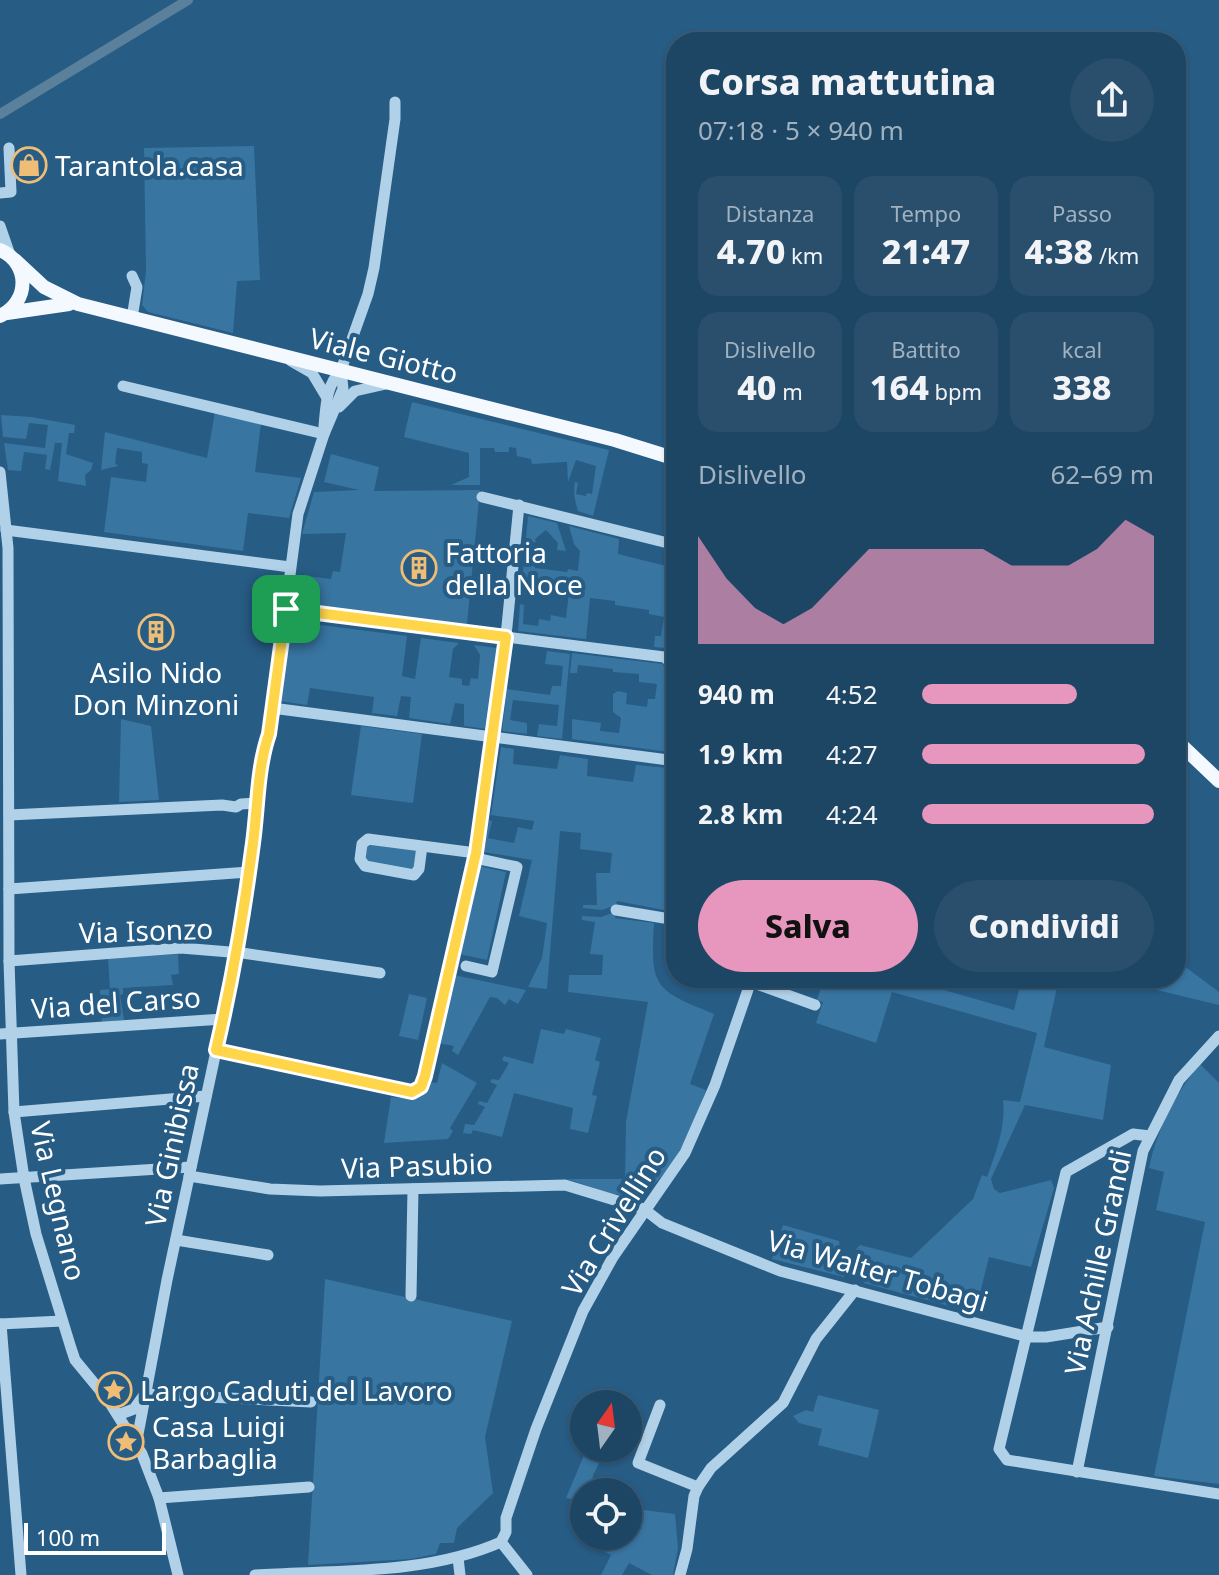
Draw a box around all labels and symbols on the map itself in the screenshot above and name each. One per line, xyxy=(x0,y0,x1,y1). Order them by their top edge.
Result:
shop icon: Tarantola.casa xyxy=(10,146,48,184)
place label: Tarantola.casa xyxy=(55,146,244,184)
street label: Viale Giotto xyxy=(306,318,462,392)
place label: Fattoria della Noce xyxy=(445,533,583,603)
building icon: Fattoria della Noce xyxy=(400,549,438,587)
pin xyxy=(252,575,320,643)
building icon: Asilo Nido Don Minzoni xyxy=(137,613,175,651)
place label: Asilo Nido Don Minzoni xyxy=(73,653,239,723)
street label: Via Isonzo xyxy=(78,909,214,951)
street label: Via del Carso xyxy=(30,977,202,1027)
street label: Via Ginibissa xyxy=(135,1060,207,1230)
street label: Via Legnano xyxy=(22,1118,96,1284)
street label: Via Crivellino xyxy=(552,1139,674,1303)
street label: Via Pasubio xyxy=(341,1143,493,1187)
street label: Via Achille Grandi xyxy=(1055,1146,1139,1378)
street label: Via Walter Tobagi xyxy=(763,1220,993,1320)
place icon: Largo Caduti del Lavoro xyxy=(95,1371,133,1409)
place label: Largo Caduti del Lavoro xyxy=(140,1371,453,1409)
north arrow xyxy=(570,1390,642,1462)
place label: Casa Luigi Barbaglia xyxy=(152,1407,285,1477)
place icon: Casa Luigi Barbaglia xyxy=(107,1423,145,1461)
scale bar xyxy=(24,1519,166,1555)

